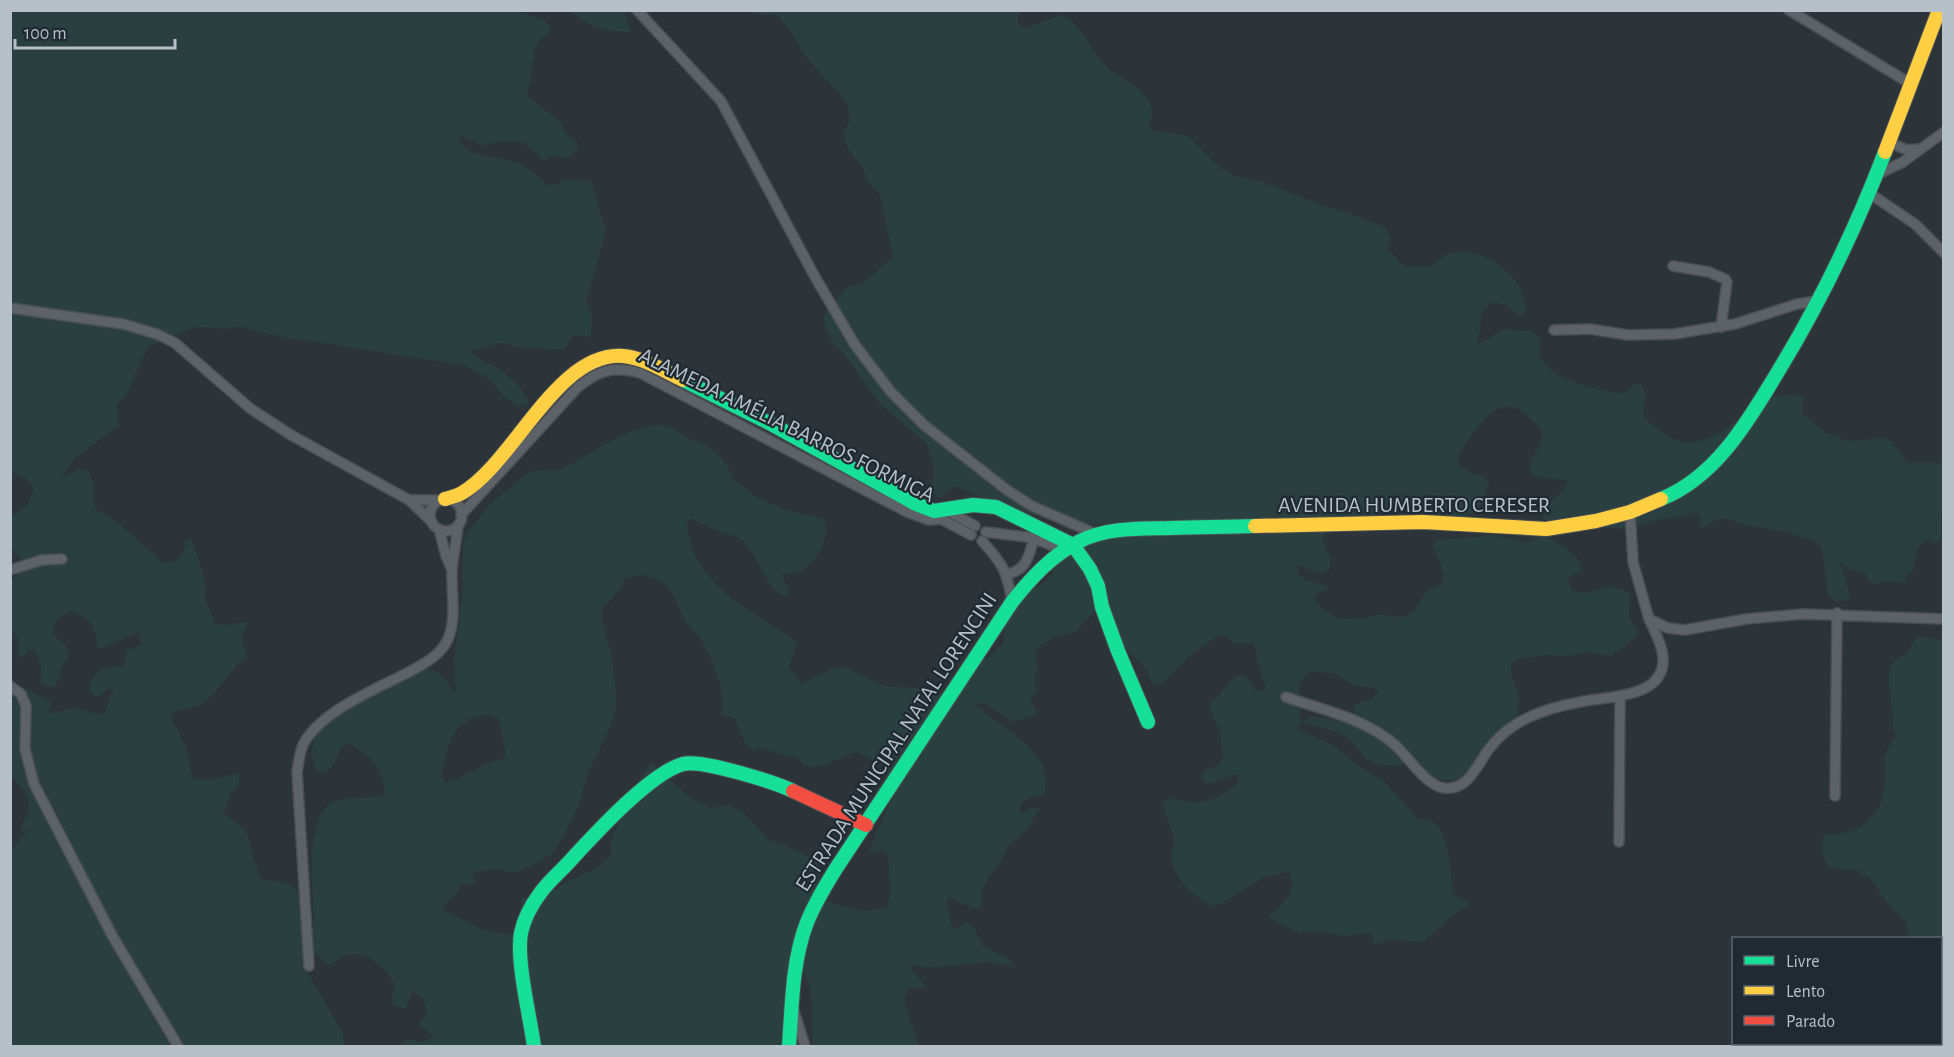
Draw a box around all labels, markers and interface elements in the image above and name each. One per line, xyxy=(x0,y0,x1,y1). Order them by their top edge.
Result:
scale bar xyxy=(15,12,176,50)
text: 100 m xyxy=(24,25,67,43)
street label: ALAMEDA AMÉLIA BARROS FORMIGA xyxy=(636,343,939,506)
street label: AVENIDA HUMBERTO CERESER xyxy=(1278,494,1550,516)
street label: ESTRADA MUNICIPAL NATAL LORENCINI xyxy=(791,589,1001,895)
legend xyxy=(1732,937,1942,1045)
text: Livre xyxy=(1786,953,1820,971)
text: Lento xyxy=(1786,983,1825,1001)
text: Parado xyxy=(1786,1013,1835,1031)

